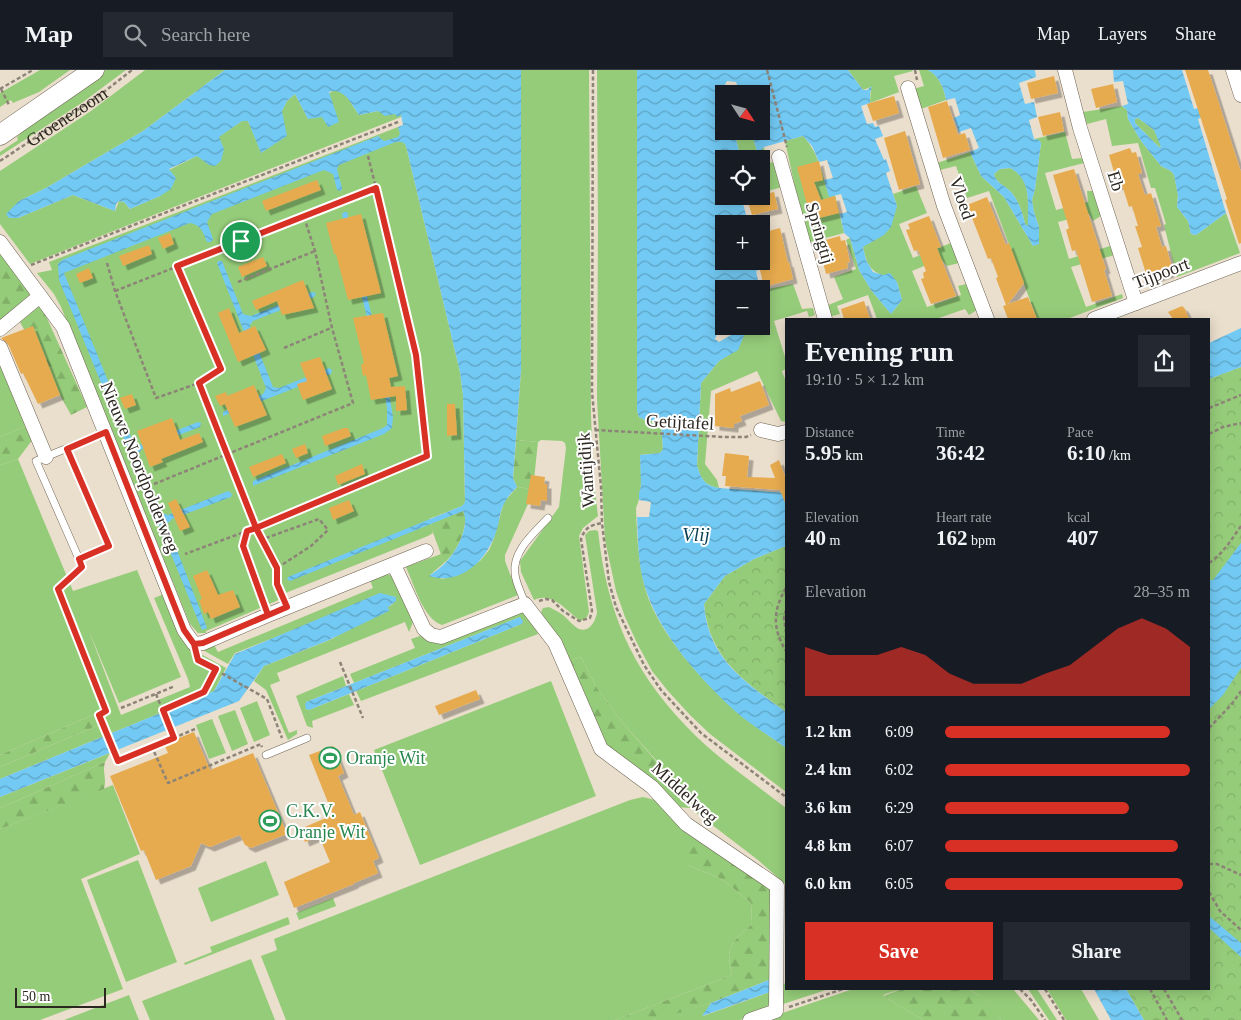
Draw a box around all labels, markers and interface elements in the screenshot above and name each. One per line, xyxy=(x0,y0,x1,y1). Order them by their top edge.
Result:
search box xyxy=(103,12,453,57)
text: Map xyxy=(25,21,73,47)
icon: search xyxy=(121,21,149,49)
text: Search here xyxy=(161,24,250,45)
text: Map xyxy=(1037,24,1070,44)
text: Layers xyxy=(1098,24,1147,44)
text: Share xyxy=(1175,24,1216,44)
street label: Groenezoom xyxy=(22,83,111,151)
north arrow xyxy=(715,85,770,140)
map controls xyxy=(715,85,770,335)
button: locate xyxy=(715,150,770,205)
street label: Eb xyxy=(1103,168,1129,194)
street label: Vloed xyxy=(945,174,979,222)
street label: Springtij xyxy=(802,200,838,266)
button: + xyxy=(715,215,770,270)
pin xyxy=(220,220,262,262)
icon: arrive xyxy=(227,227,255,255)
street label: Tijpoort xyxy=(1130,253,1192,293)
button: − xyxy=(715,280,770,335)
button: share xyxy=(1138,335,1190,387)
text: Evening run xyxy=(805,336,954,367)
text: 19:10 · 5 × 1.2 km xyxy=(805,371,924,388)
street label: Nieuwe Noordpolderweg xyxy=(97,379,183,555)
street label: Getijtafel xyxy=(646,410,714,434)
text: Distance xyxy=(805,425,854,440)
text: Time xyxy=(936,425,965,440)
text: Pace xyxy=(1067,425,1093,440)
street label: Wantijdijk xyxy=(573,432,599,508)
text: 5.95 xyxy=(805,441,842,465)
text: 36:42 xyxy=(936,441,985,465)
text: 6:10 xyxy=(1067,441,1106,465)
text: km xyxy=(842,448,863,463)
text: /km xyxy=(1106,448,1131,463)
text: Elevation xyxy=(805,510,859,525)
text: Heart rate xyxy=(936,510,992,525)
text: kcal xyxy=(1067,510,1090,525)
water label: Vlij xyxy=(682,524,710,545)
text: 40 xyxy=(805,526,826,550)
text: 162 xyxy=(936,526,968,550)
text: 407 xyxy=(1067,526,1099,550)
text: m xyxy=(826,533,840,548)
text: bpm xyxy=(968,533,996,548)
text: Elevation xyxy=(805,583,866,600)
text: 28–35 m xyxy=(1134,583,1190,600)
text: 1.2 km xyxy=(805,723,851,740)
text: 6:09 xyxy=(885,723,913,740)
sports icon: Oranje Wit xyxy=(318,746,342,770)
place label: Oranje Wit xyxy=(346,748,425,768)
street label: Middelweg xyxy=(648,758,722,828)
text: 2.4 km xyxy=(805,761,851,778)
text: 6:02 xyxy=(885,761,913,778)
text: 3.6 km xyxy=(805,799,851,816)
text: 6:29 xyxy=(885,799,913,816)
place label: C.K.V. Oranje Wit xyxy=(286,801,365,842)
sports icon: C.K.V. Oranje Wit xyxy=(258,809,282,833)
text: 4.8 km xyxy=(805,837,851,854)
text: 6:07 xyxy=(885,837,913,854)
text: 6.0 km xyxy=(805,875,851,892)
text: 6:05 xyxy=(885,875,913,892)
button: Save xyxy=(805,922,993,980)
button: Share xyxy=(1003,922,1190,980)
scale bar xyxy=(15,985,106,1008)
text: 50 m xyxy=(22,989,50,1004)

